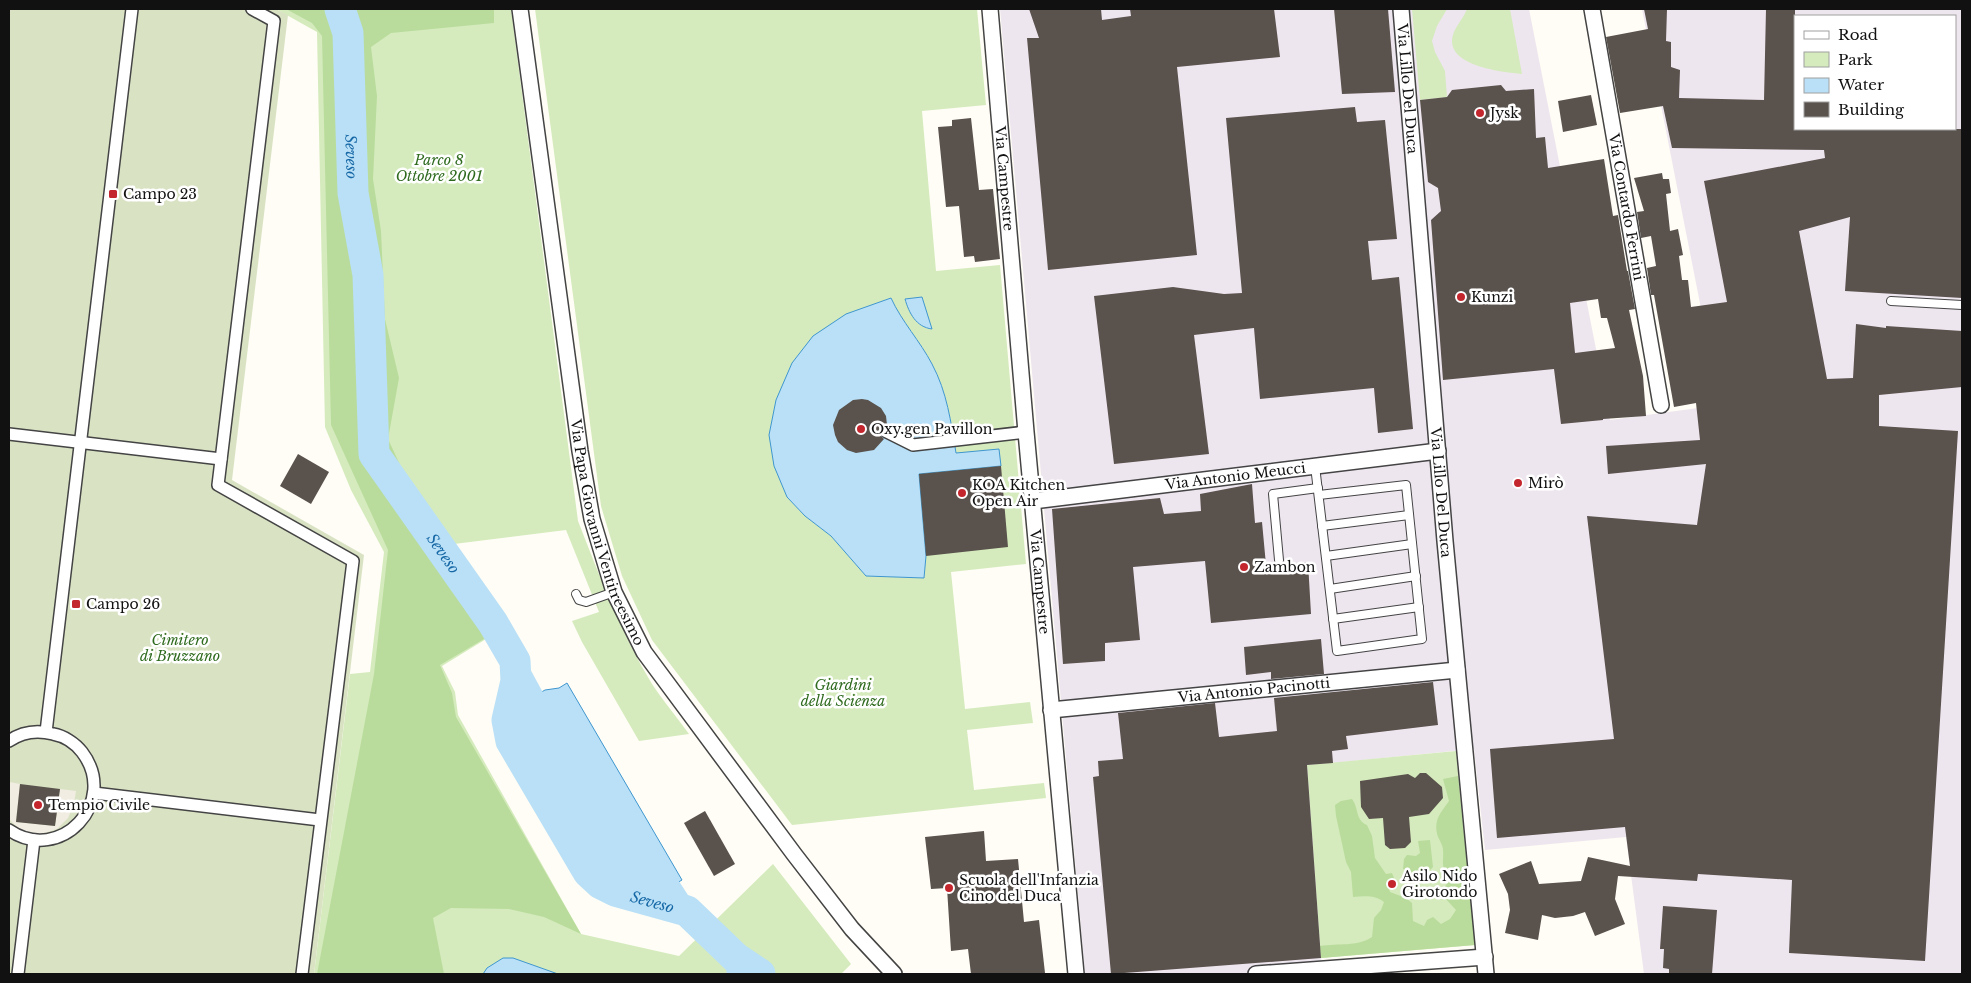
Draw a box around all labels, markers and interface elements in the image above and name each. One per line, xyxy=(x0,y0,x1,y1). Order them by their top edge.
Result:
legend xyxy=(1794,15,1956,130)
street label: Via Lillo Del Duca xyxy=(1393,22,1422,155)
text: Road xyxy=(1838,25,1878,44)
text: Park xyxy=(1838,50,1874,69)
text: Water xyxy=(1837,75,1885,94)
text: Building xyxy=(1838,100,1905,119)
place label: Jysk xyxy=(1488,104,1519,122)
marker: Jysk xyxy=(1474,107,1486,119)
street label: Via Campestre xyxy=(991,124,1018,232)
street label: Via Contardo Ferrini xyxy=(1605,131,1648,282)
water label: Seveso xyxy=(342,134,362,179)
park label: Parco 8 Ottobre 2001 xyxy=(396,151,482,185)
place label: Campo 23 xyxy=(123,185,197,203)
marker: Campo 23 xyxy=(107,188,119,200)
place label: Kunzi xyxy=(1471,288,1514,306)
marker: Kunzi xyxy=(1455,291,1467,303)
street label: Via Papa Giovanni Ventitreesimo xyxy=(567,417,648,648)
place label: Oxy.gen Pavillon xyxy=(871,420,993,438)
marker: Oxy.gen Pavillon xyxy=(855,423,867,435)
street label: Via Lillo Del Duca xyxy=(1427,426,1456,559)
street label: Via Antonio Meucci xyxy=(1163,458,1307,494)
place label: Mirò xyxy=(1528,474,1564,492)
place label: KOA Kitchen Open Air xyxy=(972,476,1066,510)
marker: Mirò xyxy=(1512,477,1524,489)
marker: KOA Kitchen Open Air xyxy=(956,487,968,499)
street label: Via Campestre xyxy=(1026,528,1054,635)
water label: Seveso xyxy=(423,529,465,577)
place label: Zambon xyxy=(1254,558,1316,576)
marker: Zambon xyxy=(1238,561,1250,573)
place label: Campo 26 xyxy=(86,595,160,613)
marker: Campo 26 xyxy=(70,598,82,610)
park label: Cimitero di Bruzzano xyxy=(140,631,220,665)
street label: Via Antonio Pacinotti xyxy=(1176,674,1331,707)
park label: Giardini della Scienza xyxy=(801,676,885,710)
place label: Tempio Civile xyxy=(48,796,150,814)
marker: Tempio Civile xyxy=(32,799,44,811)
place label: Asilo Nido Girotondo xyxy=(1401,867,1478,901)
place label: Scuola dell'Infanzia Cino del Duca xyxy=(959,871,1099,905)
marker: Asilo Nido Girotondo xyxy=(1386,878,1398,890)
marker: Scuola dell'Infanzia Cino del Duca xyxy=(943,882,955,894)
water label: Seveso xyxy=(628,886,677,917)

